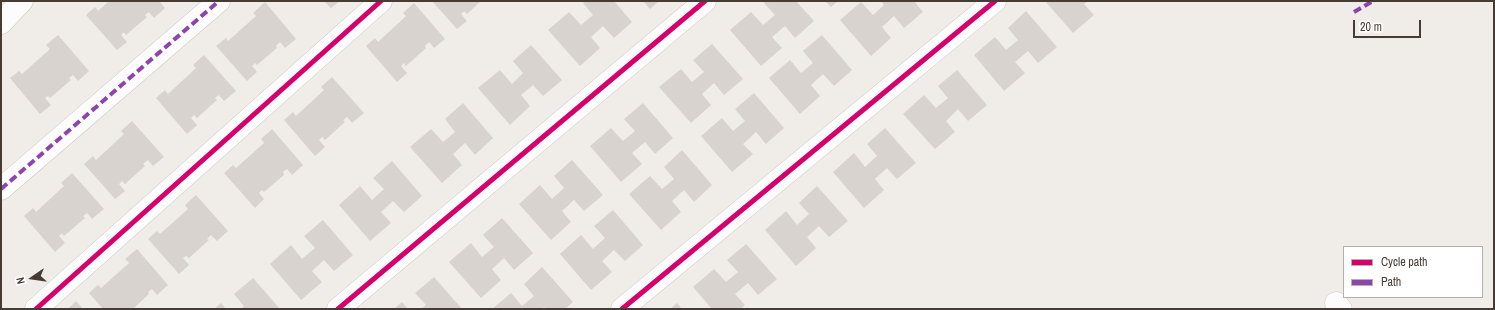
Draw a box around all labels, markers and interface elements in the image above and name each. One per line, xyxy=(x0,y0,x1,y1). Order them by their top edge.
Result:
scale bar xyxy=(1355,12,1423,38)
text: 20 m xyxy=(1360,19,1382,35)
legend xyxy=(1343,246,1483,298)
text: Cycle path xyxy=(1381,254,1428,270)
north arrow xyxy=(12,258,52,298)
text: Path xyxy=(1381,274,1401,290)
text: N xyxy=(13,276,28,285)

